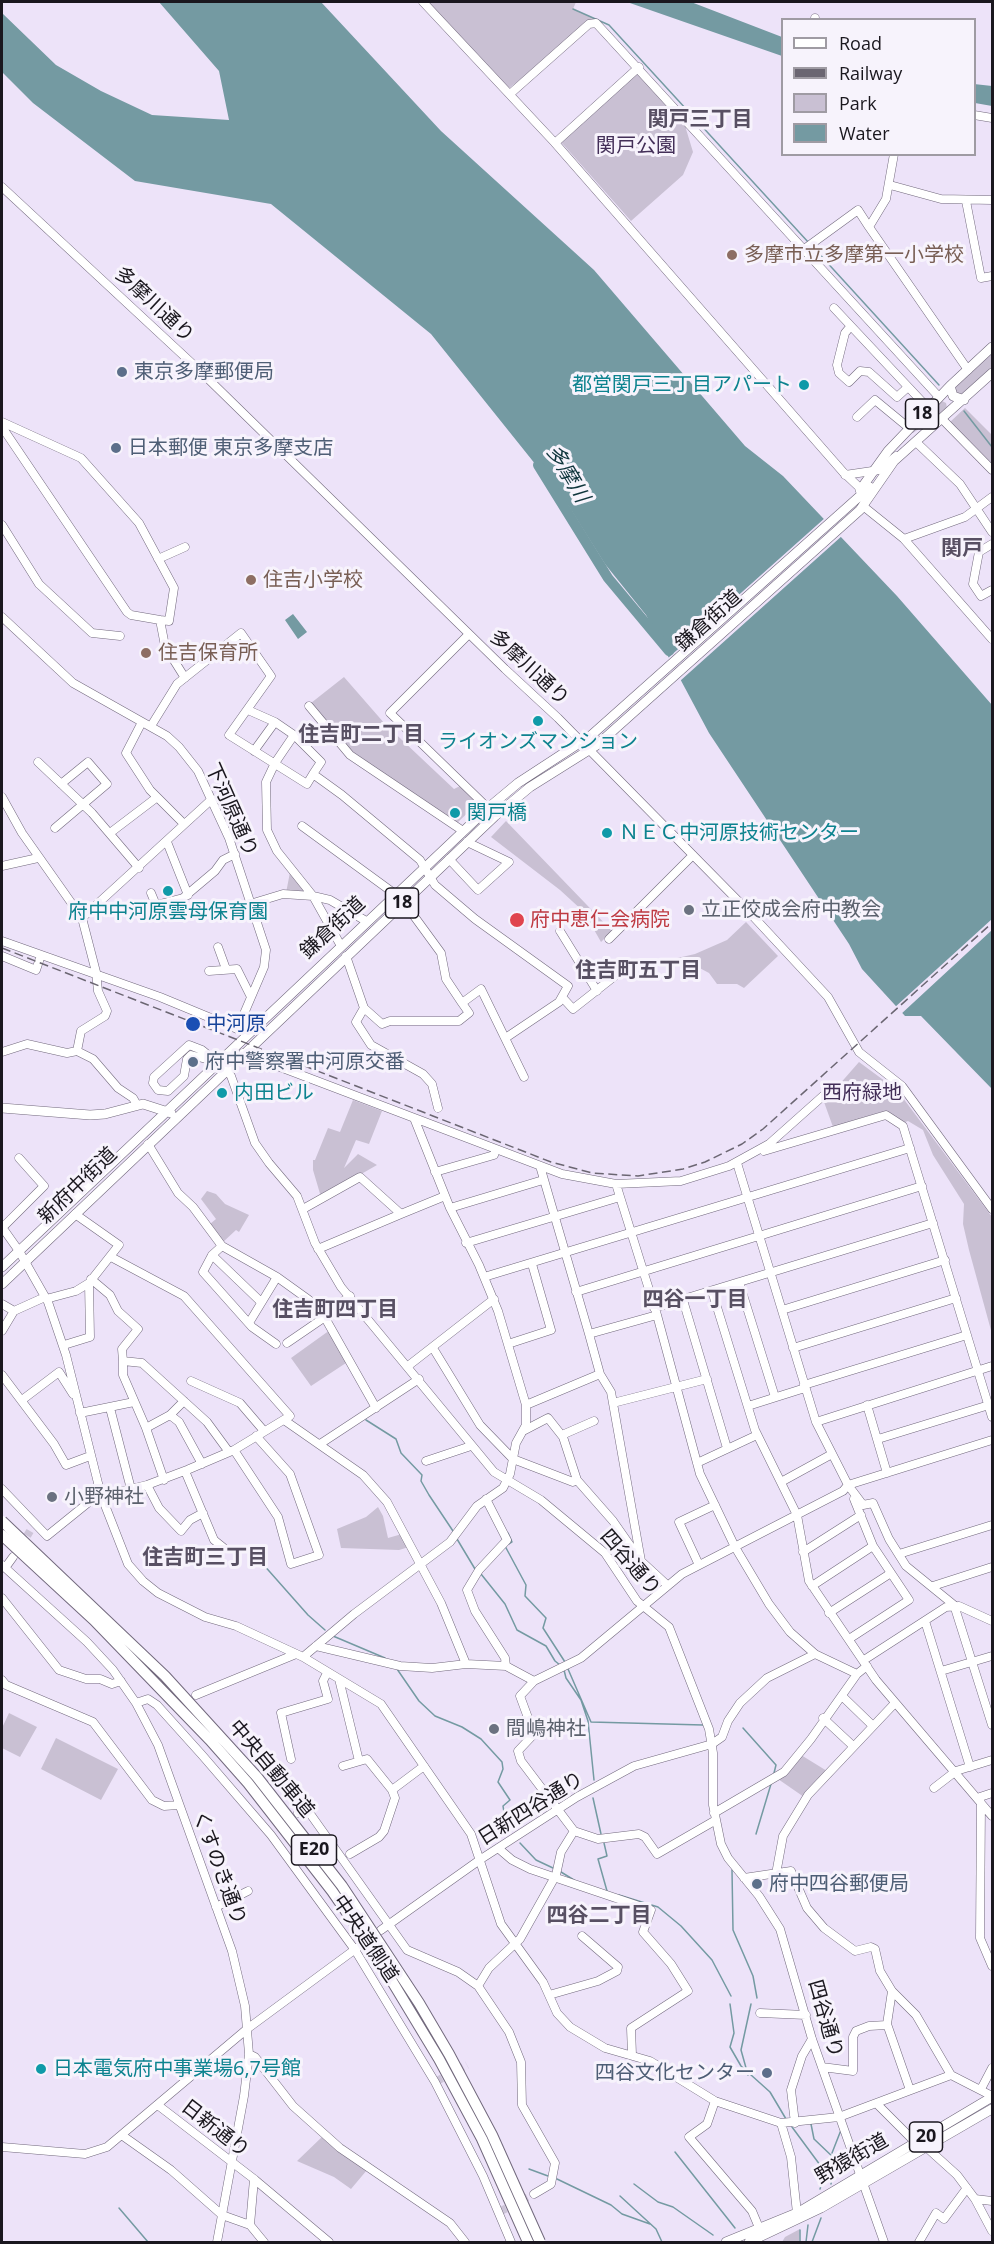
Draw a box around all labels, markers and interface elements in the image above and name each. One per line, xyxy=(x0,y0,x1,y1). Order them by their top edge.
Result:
legend xyxy=(781,18,976,156)
text: Road xyxy=(839,31,882,55)
text: Railway xyxy=(839,61,902,85)
text: Park xyxy=(839,91,877,115)
district label: 関戸三丁目 xyxy=(648,107,752,133)
text: Water xyxy=(839,121,890,145)
park label: 関戸公園 xyxy=(596,134,676,158)
place label: 多摩市立多摩第一小学校 xyxy=(744,243,964,267)
marker: 多摩市立多摩第一小学校 xyxy=(725,248,739,262)
street label: 多摩川通り xyxy=(109,262,199,348)
place label: 東京多摩郵便局 xyxy=(134,360,274,384)
marker: 東京多摩郵便局 xyxy=(115,365,129,379)
place label: 都営関戸三丁目アパート xyxy=(572,373,792,397)
marker: 都営関戸三丁目アパート xyxy=(797,378,811,392)
road number: 18 xyxy=(906,399,938,429)
place label: 日本郵便 東京多摩支店 xyxy=(128,436,333,460)
marker: 日本郵便 東京多摩支店 xyxy=(109,441,123,455)
water label: 多摩川 xyxy=(540,441,594,507)
district label: 関戸 xyxy=(941,536,983,562)
place label: 住吉小学校 xyxy=(263,568,363,592)
marker: 住吉小学校 xyxy=(244,573,258,587)
street label: 鎌倉街道 xyxy=(671,585,747,657)
street label: 多摩川通り xyxy=(484,625,574,711)
place label: 住吉保育所 xyxy=(158,641,258,665)
marker: 住吉保育所 xyxy=(139,646,153,660)
marker: ライオンズマンション xyxy=(531,714,545,728)
district label: 住吉町二丁目 xyxy=(298,722,424,748)
place label: ライオンズマンション xyxy=(438,730,638,754)
street label: 下河原通り xyxy=(200,759,262,861)
place label: 関戸橋 xyxy=(467,801,527,825)
marker: 関戸橋 xyxy=(448,806,462,820)
place label: ＮＥＣ中河原技術センター xyxy=(619,821,859,845)
marker: ＮＥＣ中河原技術センター xyxy=(600,826,614,840)
marker: 府中中河原雲母保育園 xyxy=(161,884,175,898)
road number: 18 xyxy=(386,888,418,918)
street label: 鎌倉街道 xyxy=(296,892,370,964)
place label: 立正佼成会府中教会 xyxy=(701,898,881,922)
place label: 府中中河原雲母保育園 xyxy=(68,900,268,924)
marker: 立正佼成会府中教会 xyxy=(682,903,696,917)
place label: 府中恵仁会病院 xyxy=(530,908,670,932)
marker: 府中恵仁会病院 xyxy=(508,911,526,929)
district label: 住吉町五丁目 xyxy=(575,958,701,984)
place label: 中河原 xyxy=(206,1012,266,1036)
marker: 中河原 xyxy=(184,1015,202,1033)
place label: 府中警察署中河原交番 xyxy=(205,1050,405,1074)
marker: 府中警察署中河原交番 xyxy=(186,1055,200,1069)
place label: 内田ビル xyxy=(234,1081,314,1105)
park label: 西府緑地 xyxy=(822,1081,902,1105)
marker: 内田ビル xyxy=(215,1086,229,1100)
street label: 新府中街道 xyxy=(34,1143,122,1229)
district label: 四谷一丁目 xyxy=(643,1287,747,1313)
district label: 住吉町四丁目 xyxy=(272,1297,398,1323)
place label: 小野神社 xyxy=(64,1485,144,1509)
marker: 小野神社 xyxy=(45,1490,59,1504)
street label: 四谷通り xyxy=(595,1525,665,1601)
district label: 住吉町三丁目 xyxy=(142,1545,268,1571)
street label: 中央自動車道 xyxy=(223,1715,319,1823)
place label: 間嶋神社 xyxy=(506,1717,586,1741)
marker: 間嶋神社 xyxy=(487,1722,501,1736)
street label: 日新四谷通り xyxy=(474,1767,588,1851)
street label: くすのき通り xyxy=(187,1808,251,1928)
road number: E20 xyxy=(292,1835,336,1865)
place label: 府中四谷郵便局 xyxy=(769,1872,909,1896)
marker: 府中四谷郵便局 xyxy=(750,1877,764,1891)
street label: 中央道側道 xyxy=(327,1891,403,1987)
district label: 四谷二丁目 xyxy=(547,1903,651,1929)
street label: 四谷通り xyxy=(802,1977,848,2061)
place label: 日本電気府中事業場6,7号館 xyxy=(53,2057,301,2081)
place label: 四谷文化センター xyxy=(595,2061,755,2085)
marker: 日本電気府中事業場6,7号館 xyxy=(34,2062,48,2076)
marker: 四谷文化センター xyxy=(760,2066,774,2080)
street label: 日新通り xyxy=(176,2095,254,2163)
road number: 20 xyxy=(910,2122,942,2152)
street label: 野猿街道 xyxy=(811,2129,893,2189)

